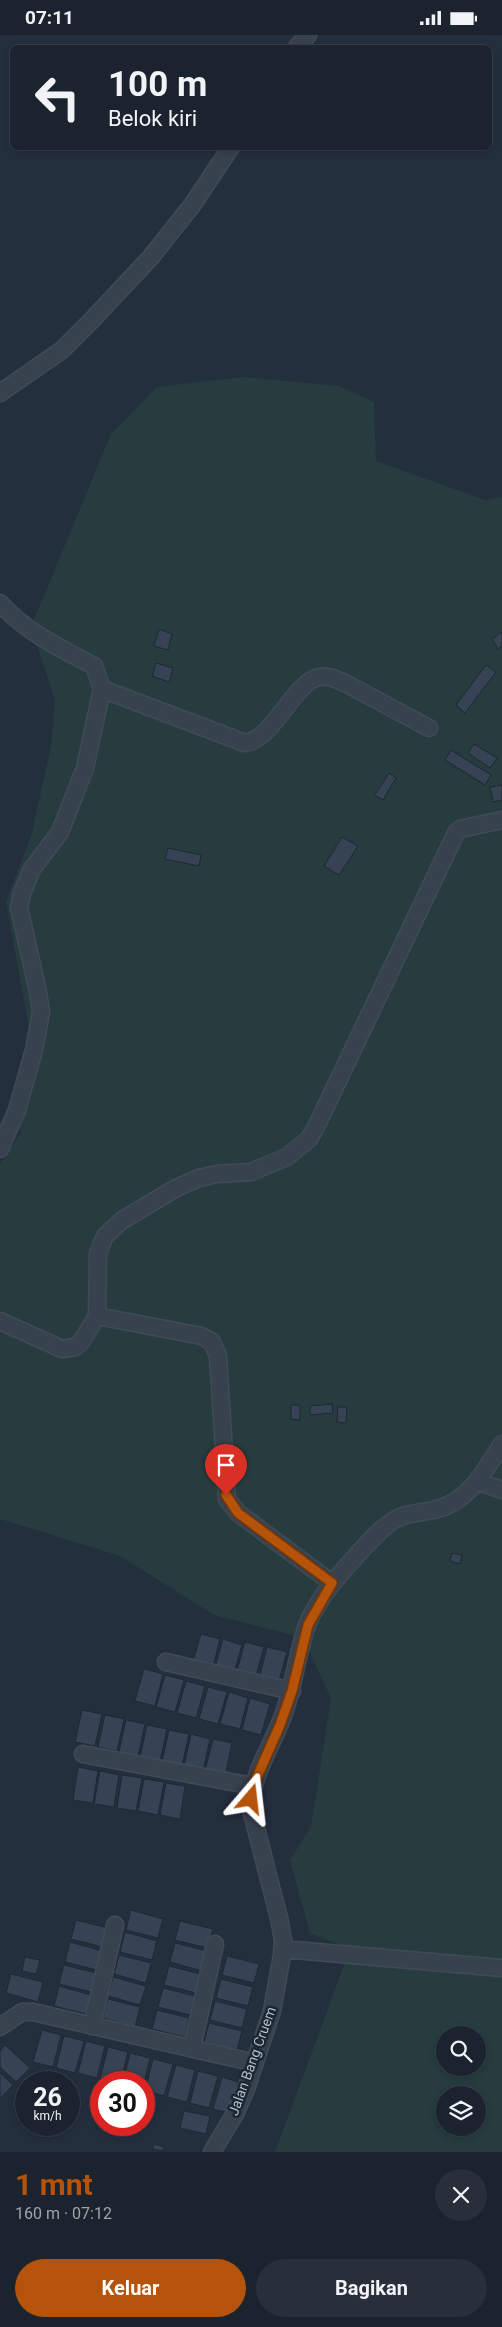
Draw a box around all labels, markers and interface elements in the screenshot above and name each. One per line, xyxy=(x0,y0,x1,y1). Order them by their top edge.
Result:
text: 07:11 xyxy=(25,6,74,29)
text: 100 m xyxy=(108,64,207,105)
icon: left xyxy=(25,65,90,130)
text: Belok kiri xyxy=(108,106,197,131)
pin xyxy=(205,1444,247,1495)
icon: arrive xyxy=(212,1451,240,1479)
position arrow xyxy=(224,1772,276,1824)
street label: Jalan Bang Cruem xyxy=(225,2005,279,2117)
map controls xyxy=(436,2026,486,2136)
button: search xyxy=(436,2026,486,2076)
speed limit sign: 30 xyxy=(90,2071,155,2136)
text: 26 xyxy=(33,2083,62,2112)
button: layers xyxy=(436,2086,486,2136)
text: km/h xyxy=(33,2109,62,2123)
text: 1 mnt xyxy=(15,2167,93,2202)
button: close xyxy=(435,2169,487,2221)
text: 160 m · 07:12 xyxy=(15,2204,112,2223)
button: Keluar xyxy=(15,2259,246,2317)
button: Bagikan xyxy=(256,2259,487,2317)

